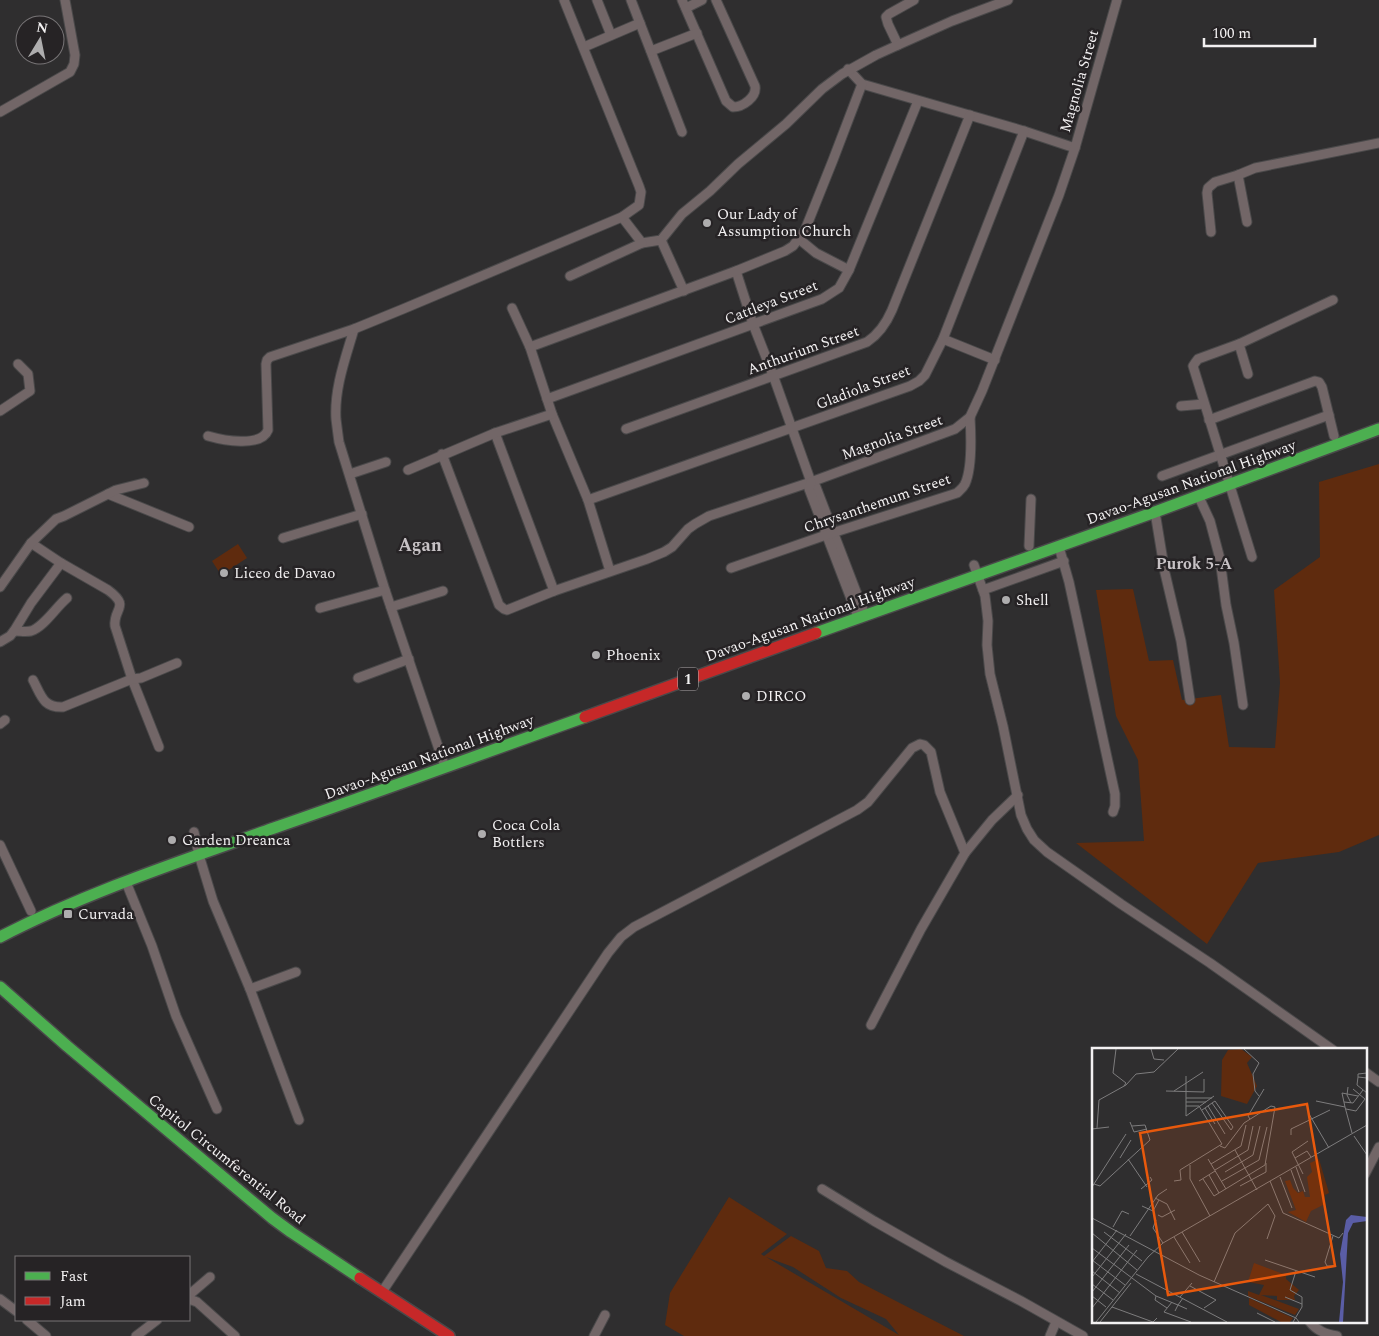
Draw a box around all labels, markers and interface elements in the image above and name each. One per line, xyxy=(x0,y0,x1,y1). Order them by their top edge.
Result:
north arrow xyxy=(15,15,65,65)
scale bar xyxy=(1204,15,1315,47)
text: N xyxy=(35,16,50,39)
text: 100 m xyxy=(1212,22,1251,45)
street label: Magnolia Street xyxy=(1054,27,1105,135)
place label: Our Lady of Assumption Church xyxy=(717,203,851,243)
marker: Our Lady of Assumption Church xyxy=(701,217,713,229)
street label: Cattleya Street xyxy=(721,274,821,331)
street label: Anthurium Street xyxy=(744,320,862,381)
street label: Gladiola Street xyxy=(813,359,914,416)
street label: Magnolia Street xyxy=(838,409,946,466)
street label: Davao-Agusan National Highway xyxy=(1083,434,1300,531)
street label: Chrysanthemum Street xyxy=(801,468,954,539)
district label: Agan xyxy=(398,532,442,559)
district label: Purok 5-A xyxy=(1156,552,1233,576)
place label: Liceo de Davao xyxy=(234,562,335,585)
marker: Liceo de Davao xyxy=(218,567,230,579)
street label: Davao-Agusan National Highway xyxy=(702,571,919,668)
place label: Shell xyxy=(1016,589,1049,612)
marker: Shell xyxy=(1000,594,1012,606)
place label: Phoenix xyxy=(606,644,661,667)
marker: Phoenix xyxy=(590,649,602,661)
road number: 1 xyxy=(678,668,698,691)
place label: DIRCO xyxy=(756,685,806,708)
marker: DIRCO xyxy=(740,690,752,702)
street label: Davao-Agusan National Highway xyxy=(321,709,538,806)
place label: Coca Cola Bottlers xyxy=(492,814,561,854)
marker: Coca Cola Bottlers xyxy=(476,828,488,840)
place label: Garden Dreanca xyxy=(182,829,291,852)
marker: Garden Dreanca xyxy=(166,834,178,846)
place label: Curvada xyxy=(78,903,134,926)
marker: Curvada xyxy=(62,908,74,920)
inset map xyxy=(1092,1048,1366,1324)
street label: Capitol Circumferential Road xyxy=(143,1089,310,1230)
legend xyxy=(15,1256,190,1321)
text: Fast xyxy=(60,1265,88,1288)
text: Jam xyxy=(60,1290,86,1313)

